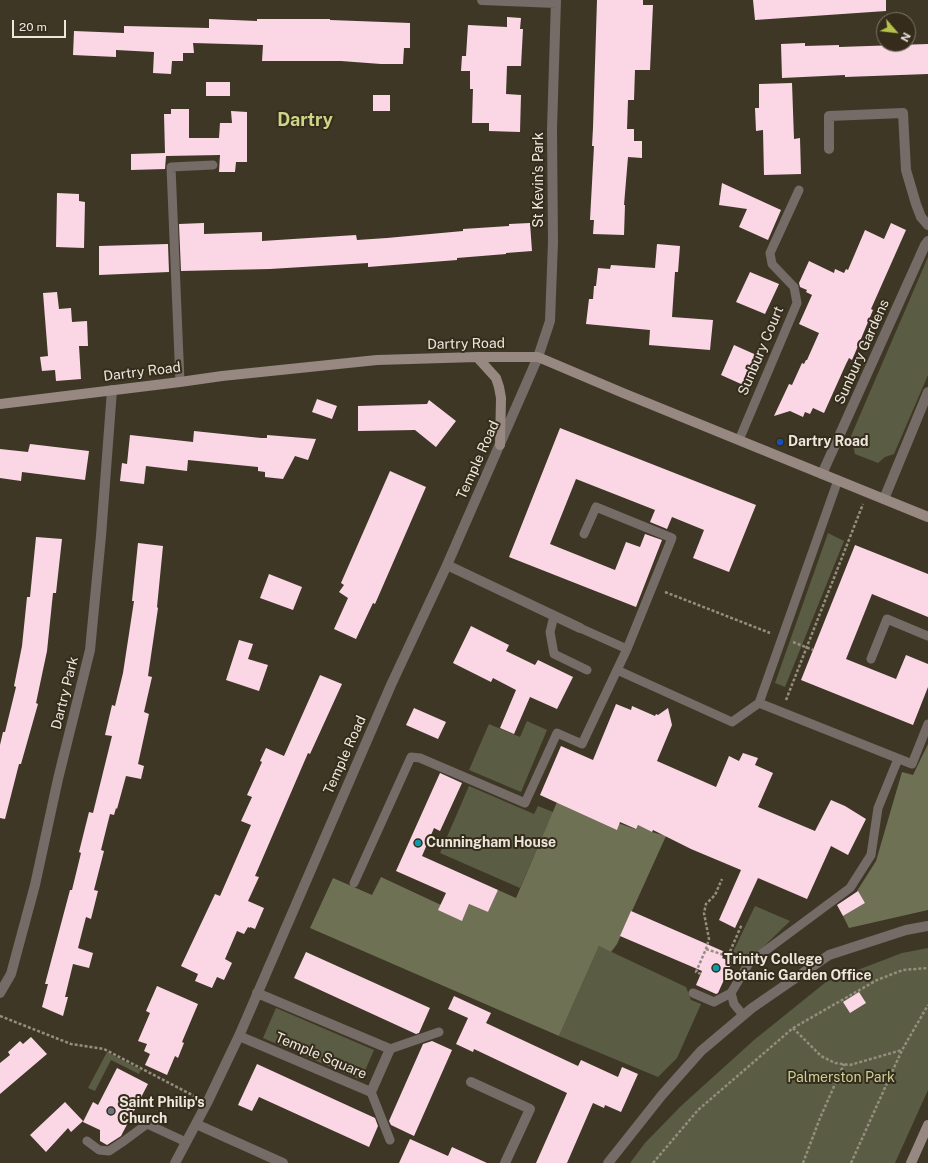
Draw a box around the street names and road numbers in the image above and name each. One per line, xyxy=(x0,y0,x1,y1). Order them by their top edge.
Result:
street label: St Kevin's Park xyxy=(531,132,547,228)
street label: Sunbury Gardens xyxy=(831,297,893,407)
street label: Sunbury Court xyxy=(735,304,787,398)
street label: Dartry Road xyxy=(427,335,505,353)
street label: Dartry Road xyxy=(102,359,182,385)
street label: Temple Road xyxy=(453,418,503,502)
street label: Dartry Park xyxy=(48,655,82,731)
street label: Temple Road xyxy=(320,713,370,797)
street label: Temple Square xyxy=(273,1029,369,1083)

